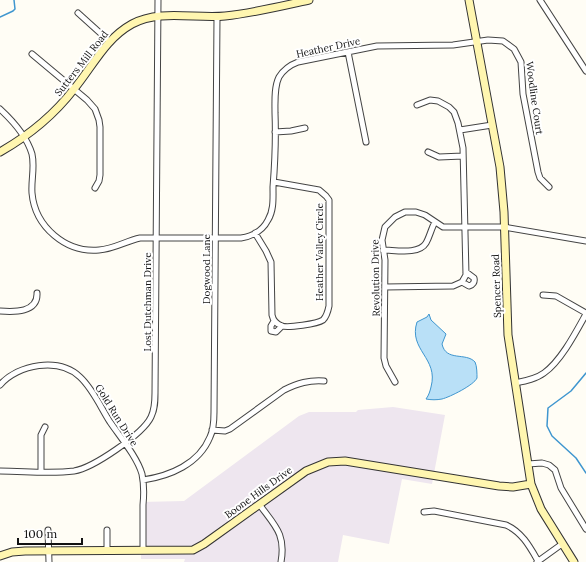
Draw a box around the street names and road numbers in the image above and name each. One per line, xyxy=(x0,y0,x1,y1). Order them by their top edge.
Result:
street label: Sutters Mill Road xyxy=(52,28,111,99)
street label: Heather Drive xyxy=(295,34,362,61)
street label: Woodline Court xyxy=(523,61,546,136)
street label: Heather Valley Circle xyxy=(313,202,326,301)
street label: Dogwood Lane xyxy=(200,234,213,304)
street label: Revolution Drive xyxy=(368,239,383,317)
street label: Lost Dutchman Drive xyxy=(141,252,154,352)
street label: Spencer Road xyxy=(489,254,504,318)
street label: Gold Run Drive xyxy=(92,382,141,449)
street label: Boone Hills Drive xyxy=(222,463,295,521)

